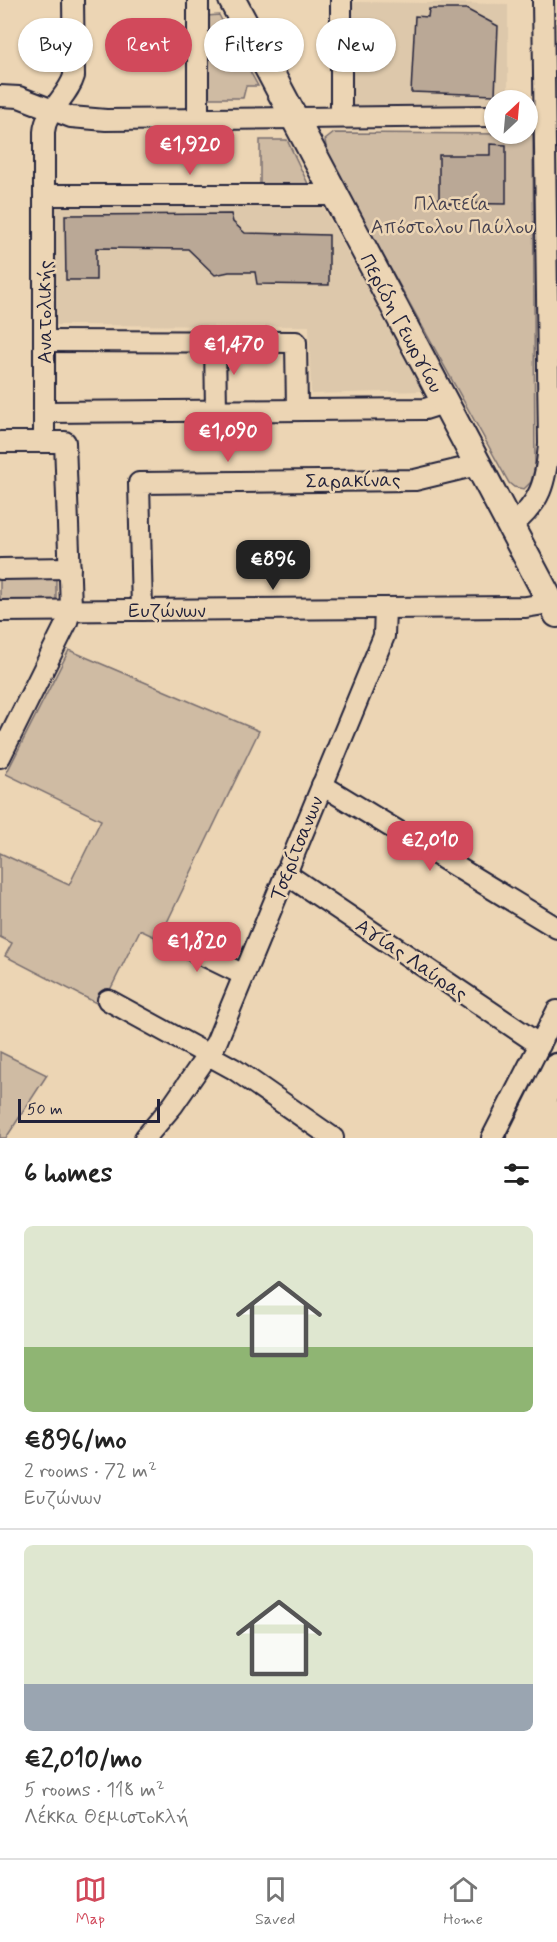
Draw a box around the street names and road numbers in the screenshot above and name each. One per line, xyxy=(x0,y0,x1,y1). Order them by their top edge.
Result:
street label: Περίδη Γεωργίου xyxy=(353,249,449,398)
street label: Ανατολικής xyxy=(32,260,59,364)
street label: Σαρακίνας xyxy=(305,467,401,496)
street label: Ευζώνων xyxy=(128,598,206,625)
street label: Τσερίτσανων xyxy=(264,792,331,905)
street label: Αγίας Λαύρας xyxy=(350,913,473,1008)

